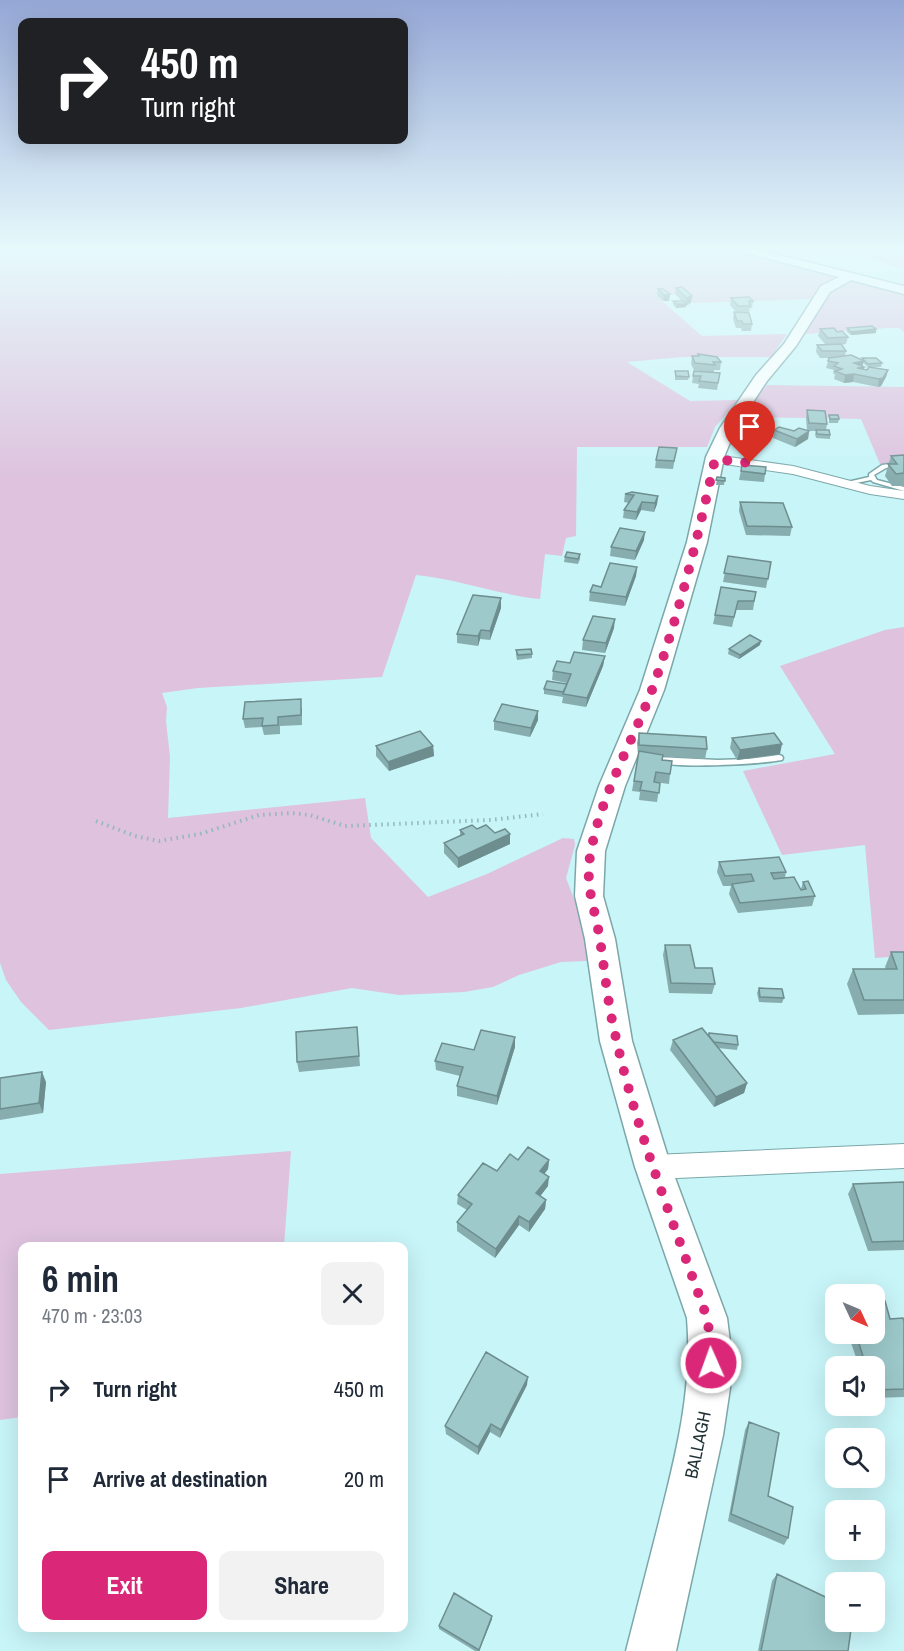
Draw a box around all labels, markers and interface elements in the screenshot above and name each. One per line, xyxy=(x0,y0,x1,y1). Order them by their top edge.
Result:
text: 450 m xyxy=(141,35,239,91)
icon: right xyxy=(42,42,120,120)
text: Turn right xyxy=(141,89,235,125)
pin xyxy=(724,401,775,463)
icon: arrive xyxy=(733,410,766,443)
text: 6 min xyxy=(42,1255,119,1303)
button: close xyxy=(321,1262,384,1325)
north arrow xyxy=(825,1284,885,1344)
map controls xyxy=(825,1284,885,1632)
text: 470 m · 23:03 xyxy=(42,1302,142,1329)
position arrow xyxy=(679,1331,743,1395)
button: sound xyxy=(825,1356,885,1416)
icon: right xyxy=(42,1373,75,1406)
text: Turn right xyxy=(93,1374,177,1404)
text: 450 m xyxy=(334,1374,384,1404)
street label: BALLAGH xyxy=(678,1409,717,1481)
button: search xyxy=(825,1428,885,1488)
icon: arrive xyxy=(42,1463,75,1496)
text: Arrive at destination xyxy=(93,1464,267,1494)
text: 20 m xyxy=(344,1464,384,1494)
button: + xyxy=(825,1500,885,1560)
button: Exit xyxy=(42,1551,207,1620)
button: Share xyxy=(219,1551,384,1620)
button: − xyxy=(825,1572,885,1632)

